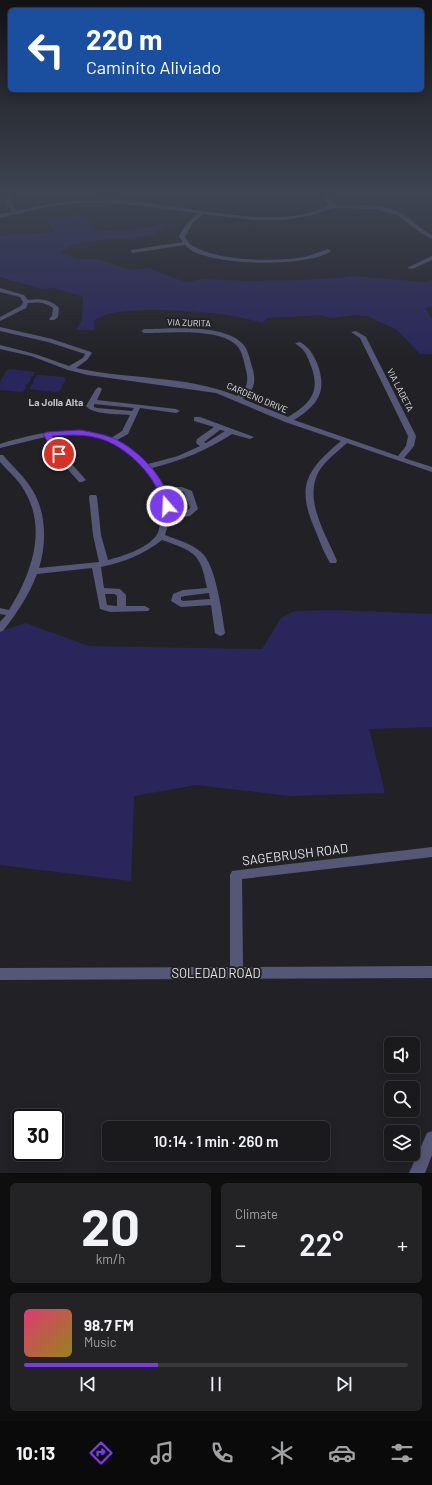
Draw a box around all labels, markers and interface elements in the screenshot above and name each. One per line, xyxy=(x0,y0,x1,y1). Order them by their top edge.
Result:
text: 220 m xyxy=(86,22,162,56)
icon: left xyxy=(20,24,72,76)
text: Caminito Aliviado xyxy=(86,56,221,78)
street label: VIA ZURITA xyxy=(167,316,212,329)
street label: VIA LADETA xyxy=(385,366,416,414)
street label: CARDENO DRIVE xyxy=(225,380,289,415)
district label: La Jolla Alta xyxy=(29,396,83,408)
pin xyxy=(42,437,76,471)
icon: arrive xyxy=(48,443,70,465)
position arrow xyxy=(146,485,188,527)
street label: SAGEBRUSH ROAD xyxy=(241,840,349,868)
street label: SOLEDAD ROAD xyxy=(171,965,261,981)
map controls xyxy=(384,1037,420,1161)
button: sound xyxy=(384,1037,420,1073)
button: search xyxy=(384,1081,420,1117)
speed limit sign: 30 xyxy=(12,1109,64,1161)
button: layers xyxy=(384,1125,420,1161)
text: 10:14 · 1 min · 260 m xyxy=(154,1132,278,1150)
text: 20 xyxy=(81,1194,140,1256)
text: Climate xyxy=(235,1206,278,1222)
text: 22° xyxy=(299,1226,344,1262)
text: − xyxy=(235,1231,246,1257)
text: + xyxy=(397,1231,408,1257)
text: km/h xyxy=(96,1251,125,1267)
text: 98.7 FM xyxy=(84,1316,134,1334)
text: Music xyxy=(84,1334,117,1350)
icon: previous xyxy=(77,1373,99,1395)
icon: pause xyxy=(205,1373,227,1395)
icon: next xyxy=(333,1373,355,1395)
icon: directions xyxy=(87,1439,115,1467)
icon: music xyxy=(148,1439,176,1467)
icon: phone xyxy=(208,1439,236,1467)
icon: climate xyxy=(268,1439,296,1467)
icon: car xyxy=(328,1439,356,1467)
icon: filters xyxy=(388,1439,416,1467)
text: 10:13 xyxy=(16,1442,55,1464)

